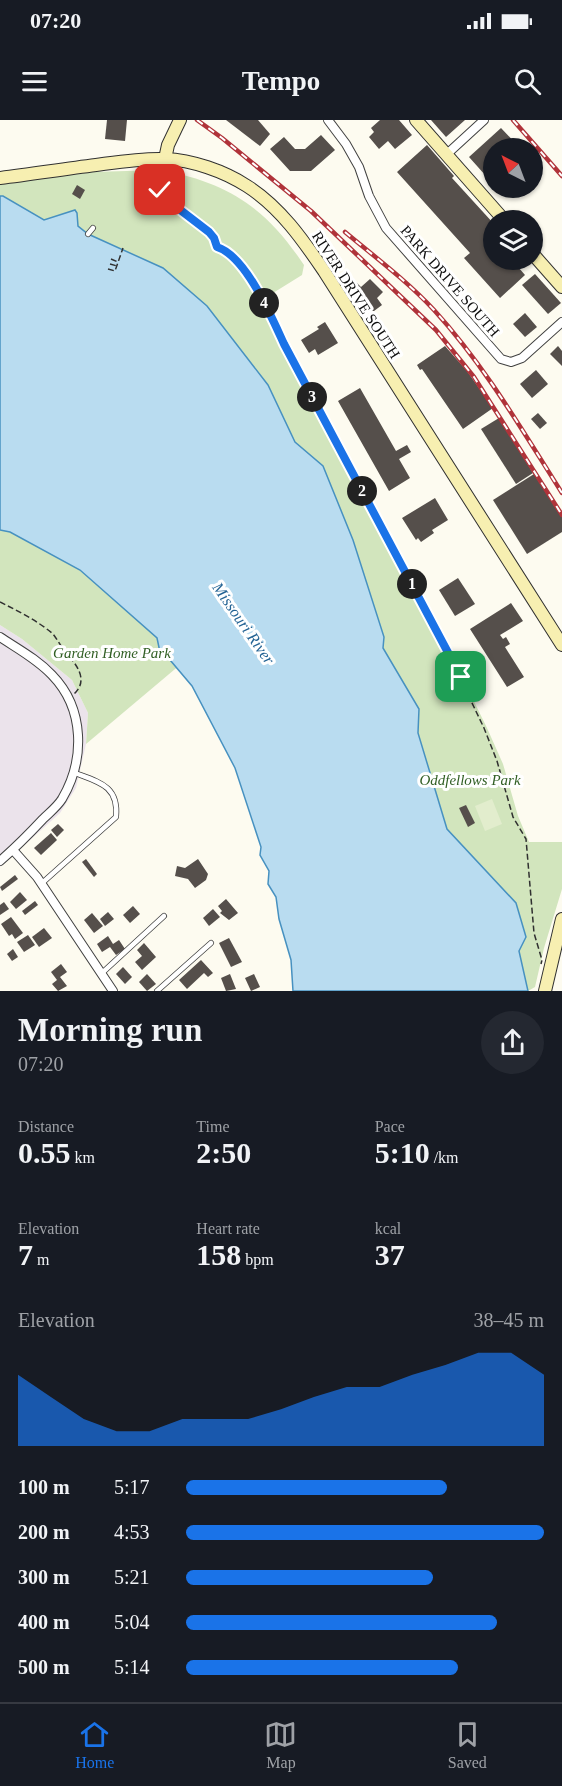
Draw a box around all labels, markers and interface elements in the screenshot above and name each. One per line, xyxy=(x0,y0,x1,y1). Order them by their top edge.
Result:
text: 07:20 xyxy=(30,8,81,33)
icon: menu xyxy=(18,65,51,98)
icon: search xyxy=(511,65,544,98)
text: Tempo xyxy=(242,66,320,96)
north arrow xyxy=(483,138,543,198)
map controls xyxy=(483,138,543,270)
pin xyxy=(134,164,185,215)
icon: check xyxy=(143,173,176,206)
button: layers xyxy=(483,210,543,270)
street label: PARK DRIVE SOUTH xyxy=(397,222,503,340)
street label: RIVER DRIVE SOUTH xyxy=(309,228,403,362)
pin: 4 xyxy=(249,288,279,318)
text: 4 xyxy=(260,294,268,311)
pin: 3 xyxy=(297,382,327,412)
text: 3 xyxy=(308,388,316,405)
pin: 2 xyxy=(347,476,377,506)
text: 2 xyxy=(358,482,366,499)
pin: 1 xyxy=(397,569,427,599)
text: 1 xyxy=(408,575,416,592)
water label: Missouri River xyxy=(209,578,278,668)
park label: Garden Home Park xyxy=(53,645,171,661)
pin xyxy=(435,651,486,702)
icon: arrive xyxy=(444,660,477,693)
park label: Oddfellows Park xyxy=(419,772,521,788)
button: share xyxy=(481,1011,544,1074)
text: Morning run xyxy=(18,1012,202,1048)
text: 07:20 xyxy=(18,1053,64,1075)
text: Distance xyxy=(18,1118,74,1135)
text: Time xyxy=(196,1118,230,1135)
text: Pace xyxy=(375,1118,405,1135)
text: 0.55 xyxy=(18,1136,71,1169)
text: 2:50 xyxy=(196,1136,251,1169)
text: 5:10 xyxy=(375,1136,430,1169)
text: km xyxy=(71,1149,95,1166)
text: /km xyxy=(430,1149,459,1166)
text: Elevation xyxy=(18,1220,79,1237)
text: Heart rate xyxy=(196,1220,260,1237)
text: kcal xyxy=(375,1220,401,1237)
text: 7 xyxy=(18,1238,33,1271)
text: 158 xyxy=(196,1238,241,1271)
text: 37 xyxy=(375,1238,405,1271)
text: m xyxy=(33,1251,49,1268)
text: bpm xyxy=(241,1251,274,1268)
text: Elevation xyxy=(18,1309,95,1331)
text: 38–45 m xyxy=(473,1309,544,1331)
text: 100 m xyxy=(18,1476,70,1498)
text: 5:17 xyxy=(114,1476,150,1498)
text: 200 m xyxy=(18,1521,70,1543)
text: 4:53 xyxy=(114,1521,150,1543)
text: 300 m xyxy=(18,1566,70,1588)
text: 5:21 xyxy=(114,1566,150,1588)
text: 400 m xyxy=(18,1611,70,1633)
text: 5:04 xyxy=(114,1611,150,1633)
text: 500 m xyxy=(18,1656,70,1678)
text: 5:14 xyxy=(114,1656,150,1678)
tab: Home xyxy=(75,1718,114,1772)
tab: Map xyxy=(264,1718,297,1772)
tab: Saved xyxy=(448,1718,487,1772)

